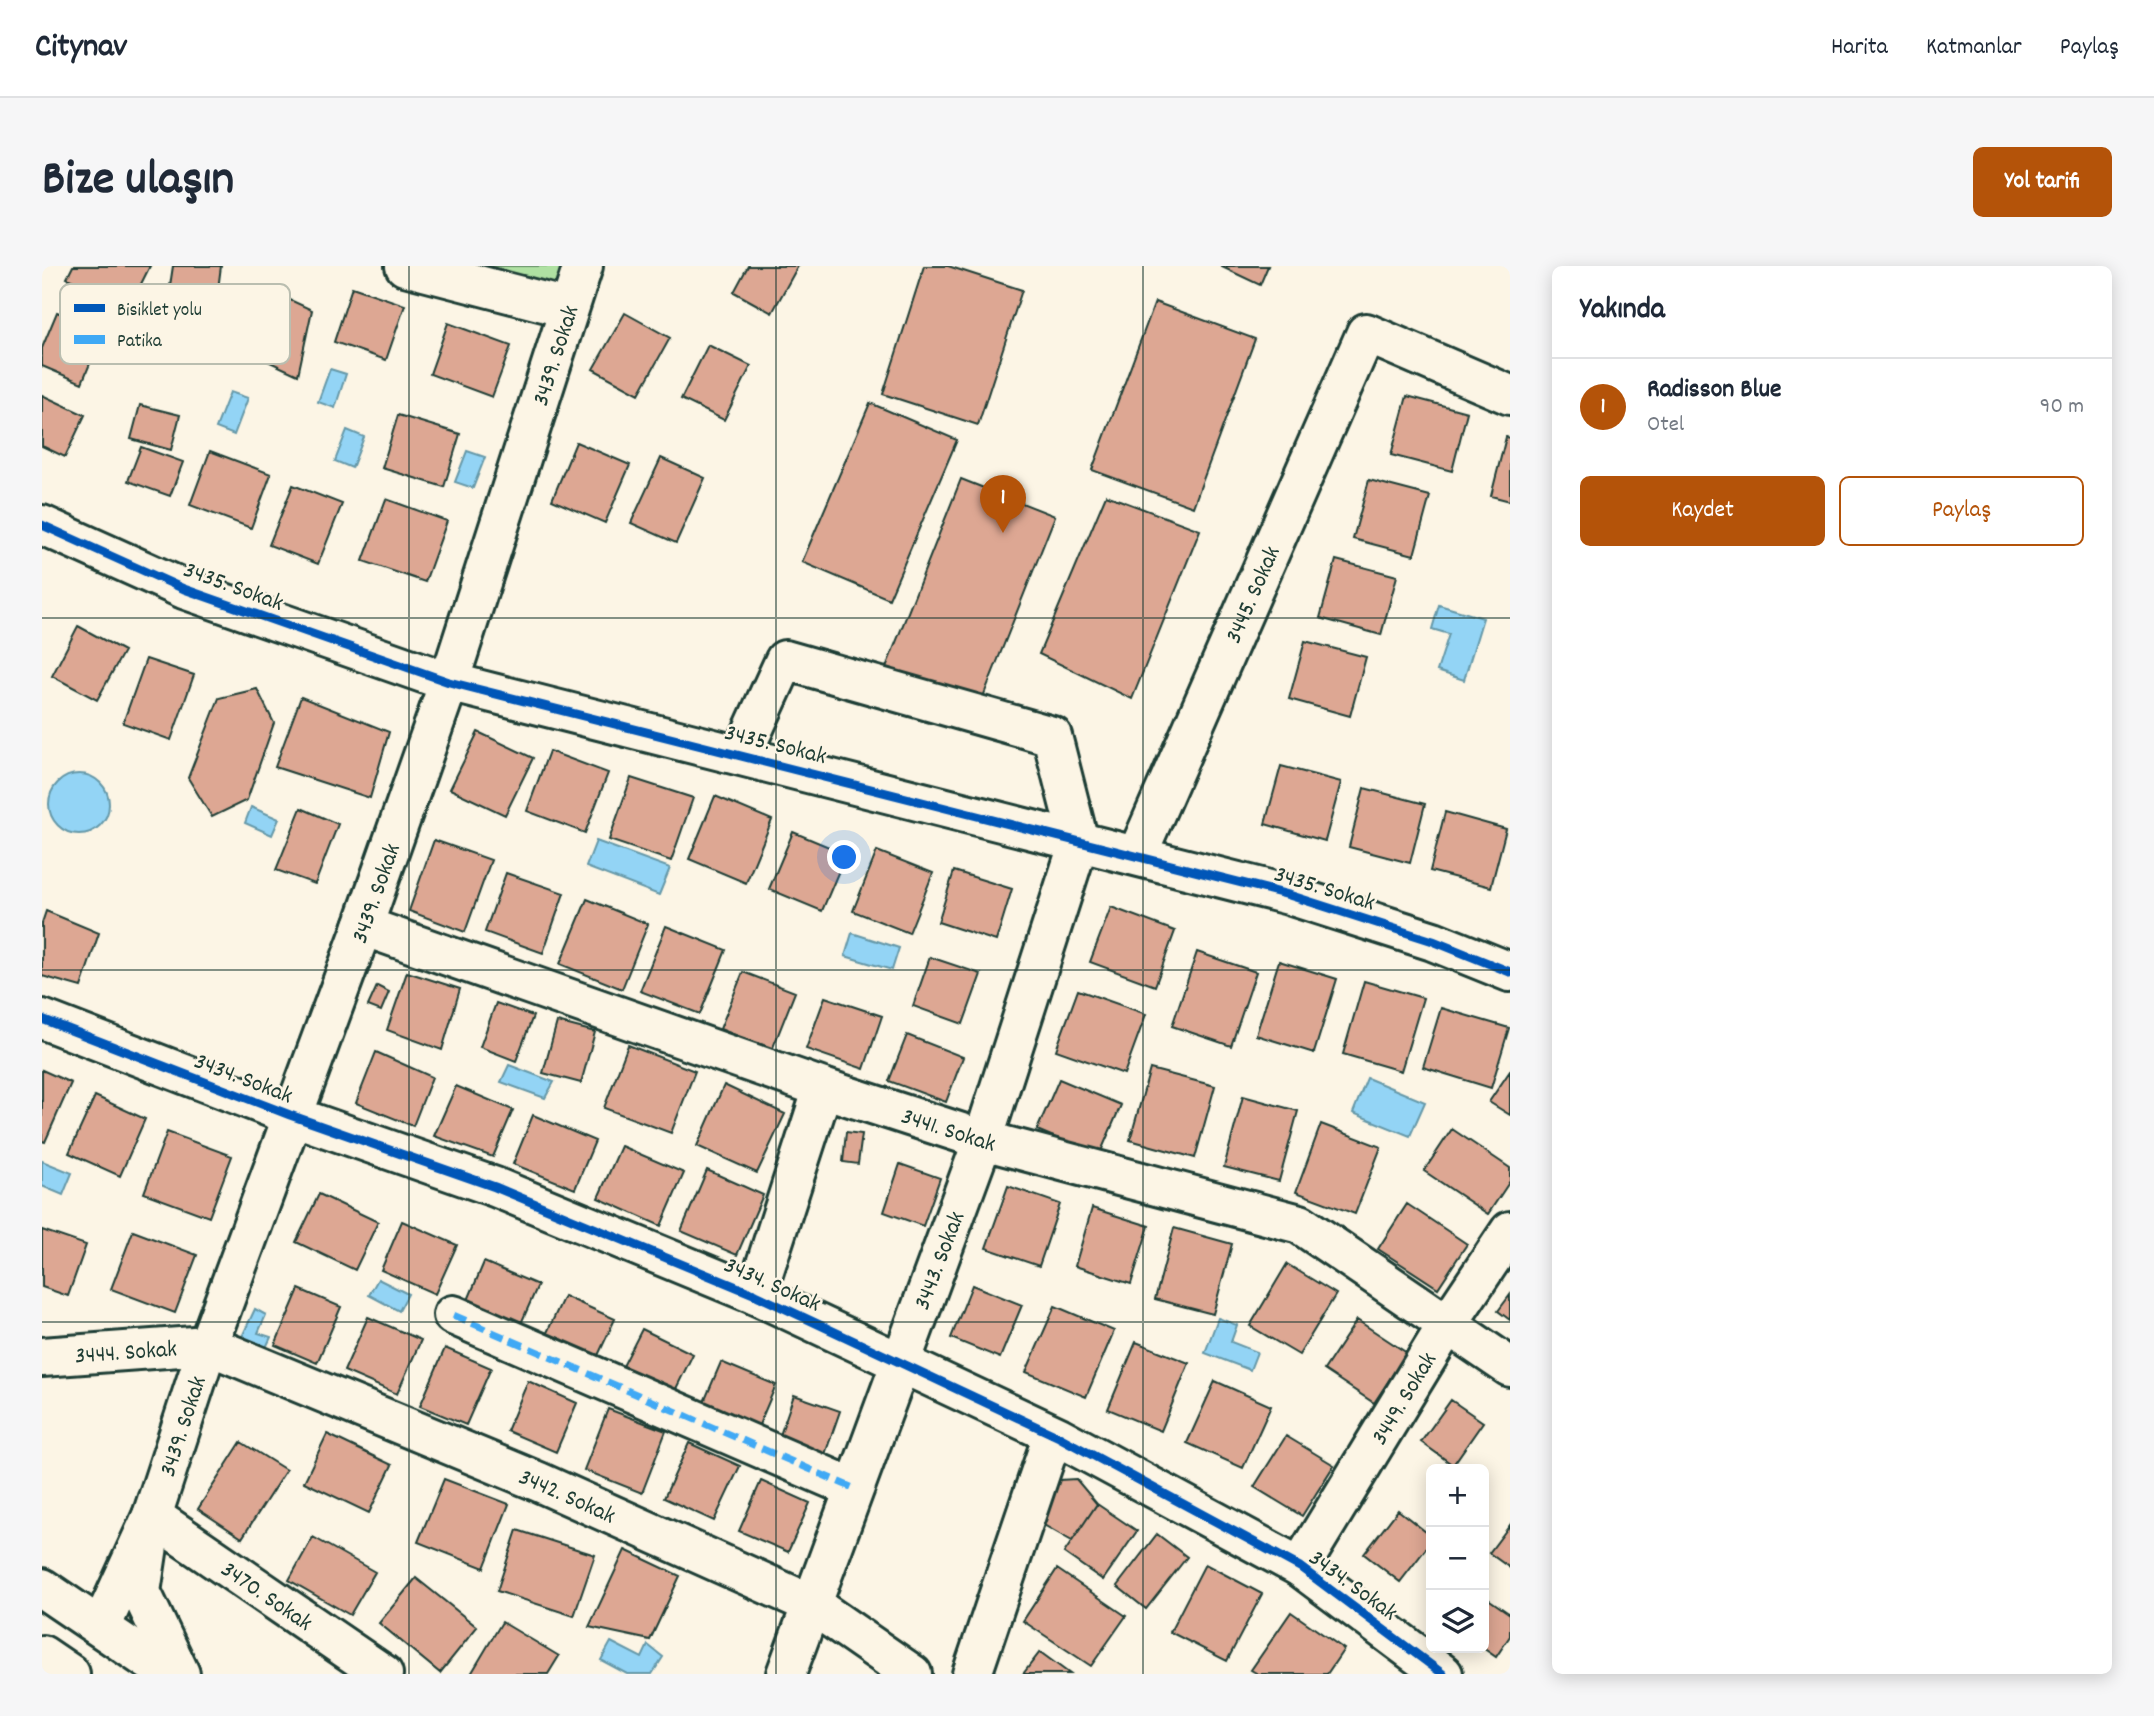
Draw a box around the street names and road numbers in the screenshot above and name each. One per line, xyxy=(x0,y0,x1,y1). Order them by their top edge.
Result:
street label: 3439. Sokak xyxy=(525,301,589,411)
street label: 3445. Sokak xyxy=(1218,541,1291,649)
street label: 3435. Sokak xyxy=(178,554,288,622)
street label: 3435. Sokak xyxy=(721,717,830,775)
street label: 3439. Sokak xyxy=(344,839,411,949)
street label: 3435. Sokak xyxy=(1269,858,1379,921)
street label: 3434. Sokak xyxy=(189,1045,297,1114)
street label: 3441. Sokak xyxy=(896,1100,999,1163)
street label: 3443. Sokak xyxy=(906,1207,975,1315)
street label: 3434. Sokak xyxy=(718,1249,826,1322)
street label: 3444. Sokak xyxy=(74,1333,178,1375)
street label: 3449. Sokak xyxy=(1364,1346,1447,1452)
street label: 3439. Sokak xyxy=(152,1372,217,1482)
street label: 3442. Sokak xyxy=(513,1461,620,1534)
street label: 3434. Sokak xyxy=(1301,1542,1404,1630)
street label: 3470. Sokak xyxy=(213,1554,319,1641)

